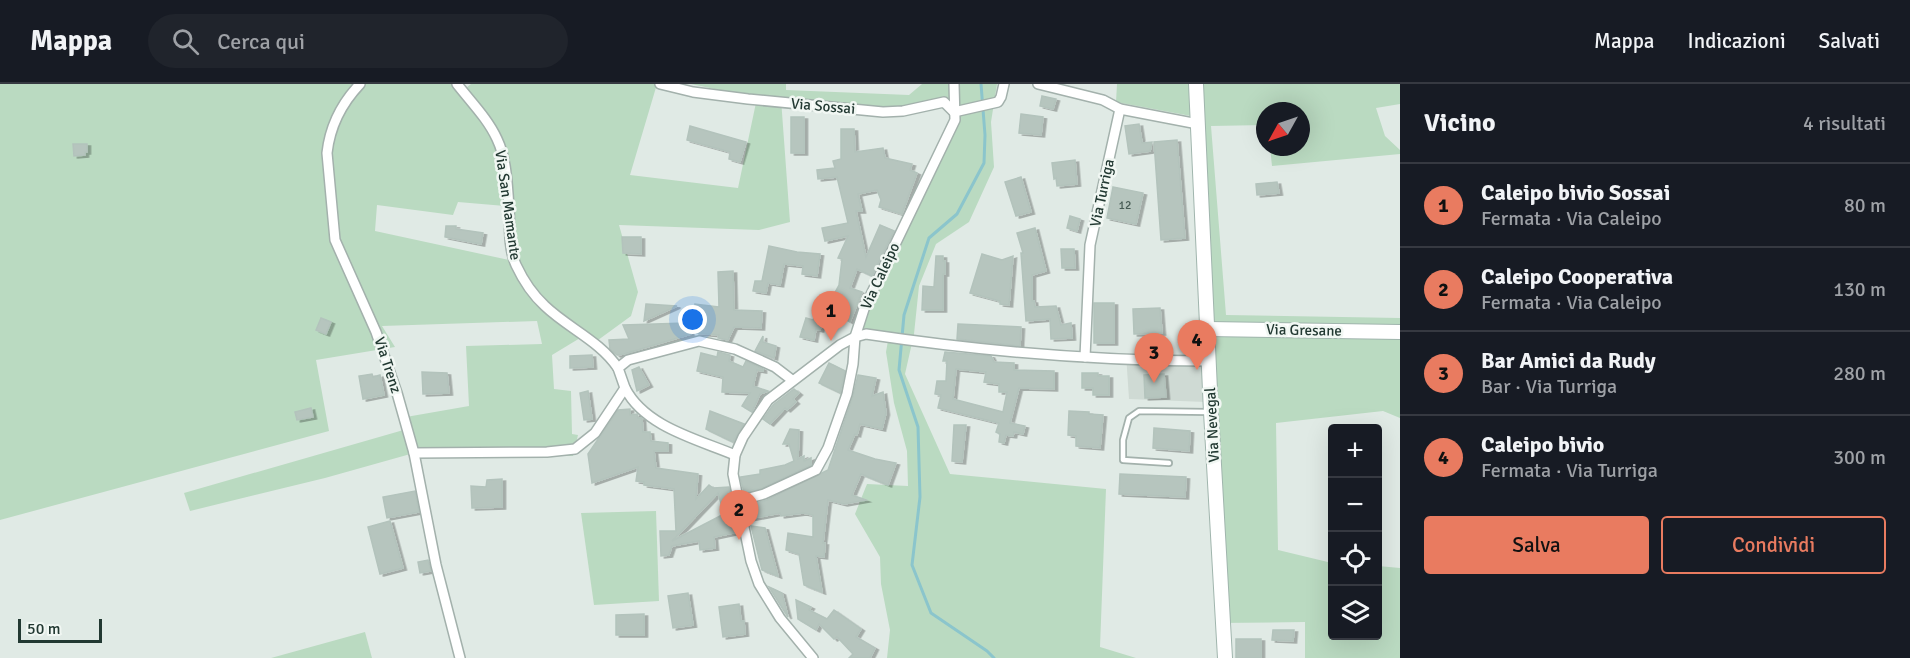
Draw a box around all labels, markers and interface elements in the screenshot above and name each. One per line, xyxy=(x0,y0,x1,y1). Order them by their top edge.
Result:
search box xyxy=(148,14,568,68)
text: Mappa xyxy=(30,24,112,58)
icon: search xyxy=(169,25,202,58)
text: Cerca qui xyxy=(217,28,305,55)
text: Mappa xyxy=(1594,28,1655,54)
text: Indicazioni xyxy=(1688,28,1786,54)
text: Salvati xyxy=(1819,28,1880,54)
street label: Via Sossai xyxy=(790,94,856,118)
north arrow xyxy=(1256,102,1310,156)
text: Vicino xyxy=(1424,107,1496,139)
text: 4 risultati xyxy=(1803,111,1886,136)
street label: Via San Mamante xyxy=(491,149,525,261)
street label: Via Turriga xyxy=(1086,157,1118,229)
text: Caleipo bivio Sossai xyxy=(1481,179,1670,206)
text: 1 xyxy=(1438,193,1449,218)
text: 80 m xyxy=(1844,193,1886,218)
house number: 12 xyxy=(1119,198,1131,213)
text: Fermata · Via Caleipo xyxy=(1481,206,1662,231)
street label: Via Caleipo xyxy=(857,240,903,312)
text: Caleipo Cooperativa xyxy=(1481,263,1673,290)
text: 2 xyxy=(1438,277,1449,302)
text: 130 m xyxy=(1833,277,1886,302)
text: Fermata · Via Caleipo xyxy=(1481,290,1662,315)
pin: 1 xyxy=(812,292,850,341)
your location xyxy=(678,305,707,334)
pin: 4 xyxy=(1178,320,1216,370)
street label: Via Gresane xyxy=(1266,320,1342,340)
pin: 3 xyxy=(1134,334,1174,383)
street label: Via Trenz xyxy=(370,335,406,396)
text: Bar Amici da Rudy xyxy=(1481,347,1656,374)
text: 3 xyxy=(1438,361,1449,386)
text: 280 m xyxy=(1833,361,1886,386)
text: Bar · Via Turriga xyxy=(1481,374,1617,399)
street label: Via Nevegal xyxy=(1201,387,1223,463)
map controls xyxy=(1328,424,1382,640)
button: + xyxy=(1328,424,1382,478)
text: Caleipo bivio xyxy=(1481,431,1604,458)
text: 4 xyxy=(1438,445,1449,470)
text: 300 m xyxy=(1833,445,1886,470)
text: Fermata · Via Turriga xyxy=(1481,458,1658,483)
button: − xyxy=(1328,478,1382,532)
pin: 2 xyxy=(720,490,758,540)
button: Salva xyxy=(1424,516,1649,574)
button: Condividi xyxy=(1661,516,1886,574)
button: locate xyxy=(1328,532,1382,586)
button: layers xyxy=(1328,586,1382,640)
scale bar xyxy=(18,616,102,644)
text: 50 m xyxy=(27,619,61,639)

